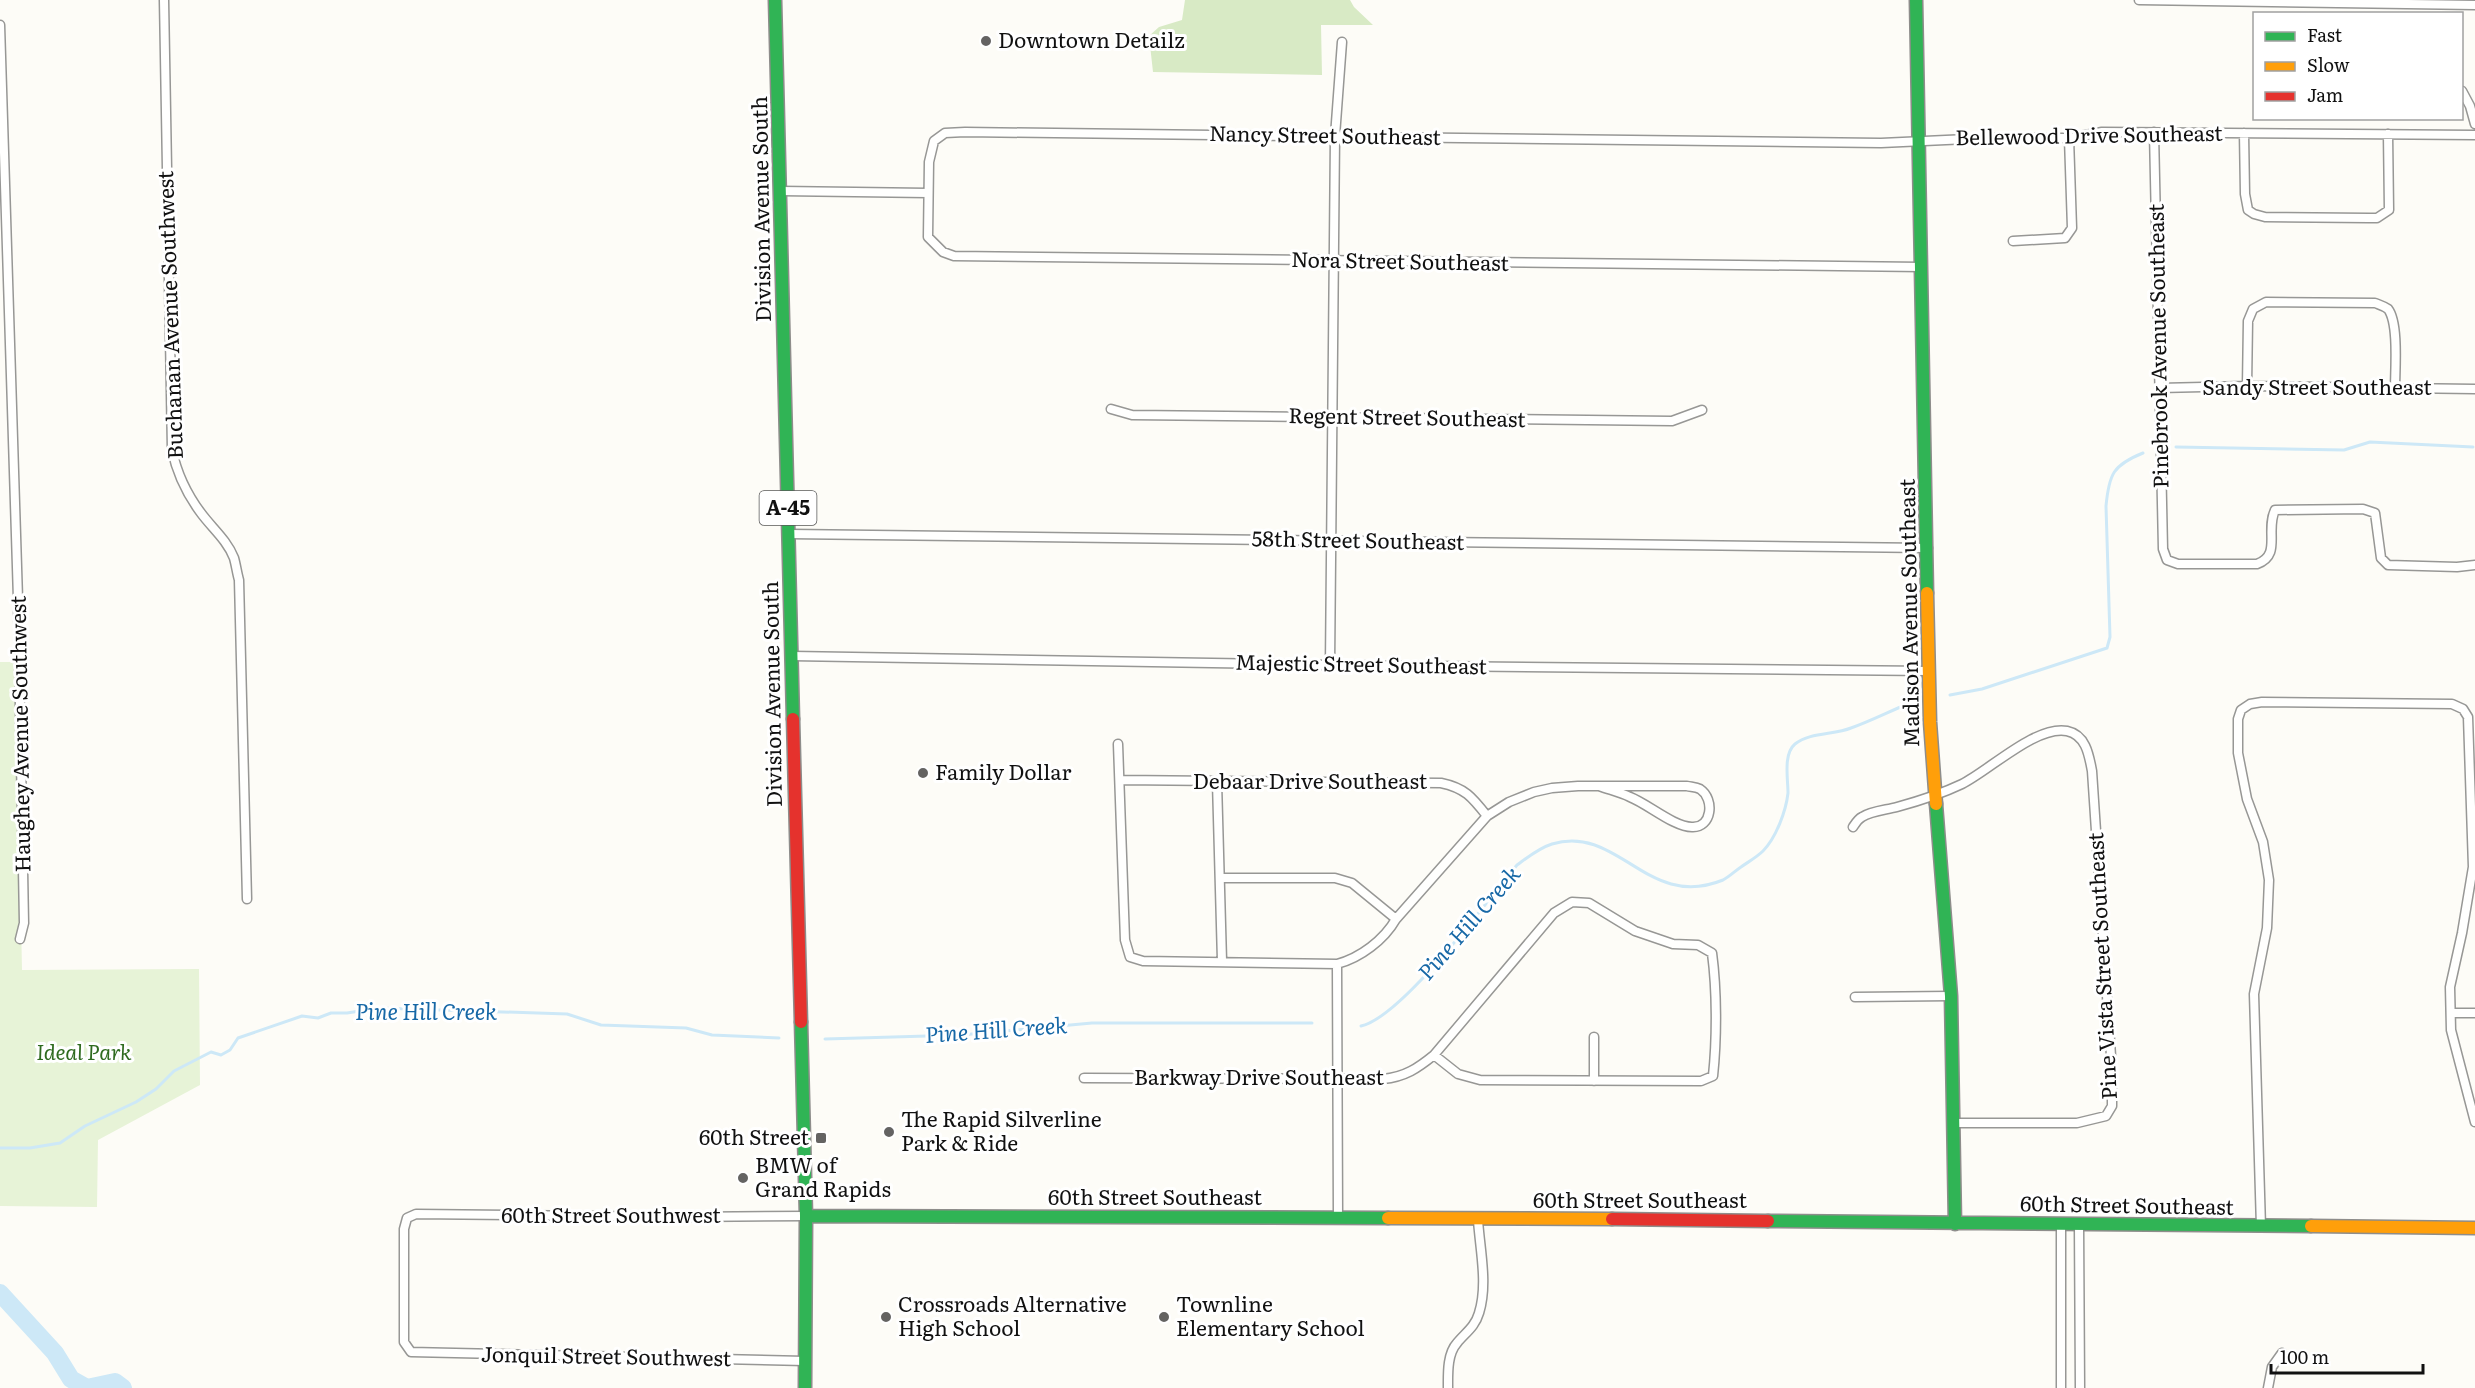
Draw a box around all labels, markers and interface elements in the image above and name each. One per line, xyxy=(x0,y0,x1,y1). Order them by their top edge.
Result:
legend xyxy=(2253,12,2463,120)
text: Fast xyxy=(2307,21,2343,48)
place label: Downtown Detailz xyxy=(998,23,1185,54)
marker: Downtown Detailz xyxy=(979,34,993,48)
text: Slow xyxy=(2307,51,2350,78)
text: Jam xyxy=(2307,81,2343,108)
street label: Division Avenue South xyxy=(742,96,777,322)
street label: Nancy Street Southeast xyxy=(1209,116,1442,151)
street label: Bellewood Drive Southeast xyxy=(1955,116,2223,151)
street label: Buchanan Avenue Southwest xyxy=(148,170,189,460)
street label: Pinebrook Avenue Southeast xyxy=(2139,203,2174,489)
street label: Nora Street Southeast xyxy=(1291,242,1510,277)
street label: Sandy Street Southeast xyxy=(2202,370,2432,401)
street label: Regent Street Southeast xyxy=(1288,398,1526,433)
street label: Madison Avenue Southeast xyxy=(1890,478,1925,748)
road number: A-45 xyxy=(760,491,816,525)
street label: 58th Street Southeast xyxy=(1251,521,1465,556)
street label: Division Avenue South xyxy=(753,581,788,807)
street label: Haughey Avenue Southwest xyxy=(1,595,36,873)
street label: Majestic Street Southeast xyxy=(1235,645,1488,680)
place label: Family Dollar xyxy=(935,755,1071,786)
street label: Debaar Drive Southeast xyxy=(1193,764,1428,795)
marker: Family Dollar xyxy=(916,766,930,780)
street label: Pine Vista Street Southeast xyxy=(2078,831,2123,1101)
water label: Pine Hill Creek xyxy=(1409,858,1527,987)
water label: Pine Hill Creek xyxy=(355,994,497,1027)
water label: Pine Hill Creek xyxy=(924,1007,1068,1050)
park label: Ideal Park xyxy=(36,1035,132,1066)
street label: Barkway Drive Southeast xyxy=(1134,1060,1385,1091)
place label: The Rapid Silverline Park & Ride xyxy=(901,1102,1102,1157)
place label: 60th Street xyxy=(699,1120,810,1151)
marker: The Rapid Silverline Park & Ride xyxy=(882,1125,896,1139)
marker: 60th Street xyxy=(814,1131,828,1145)
place label: BMW of Grand Rapids xyxy=(755,1148,891,1203)
marker: BMW of Grand Rapids xyxy=(736,1171,750,1185)
street label: 60th Street Southeast xyxy=(1048,1180,1262,1211)
street label: 60th Street Southeast xyxy=(1533,1183,1747,1214)
street label: 60th Street Southeast xyxy=(2020,1186,2235,1221)
street label: 60th Street Southwest xyxy=(501,1198,721,1229)
place label: Crossroads Alternative High School xyxy=(898,1287,1127,1342)
place label: Townline Elementary School xyxy=(1176,1287,1365,1342)
marker: Crossroads Alternative High School xyxy=(879,1310,893,1324)
marker: Townline Elementary School xyxy=(1157,1310,1171,1324)
street label: Jonquil Street Southwest xyxy=(481,1337,732,1372)
scale bar xyxy=(2271,1337,2422,1375)
text: 100 m xyxy=(2280,1343,2329,1370)

